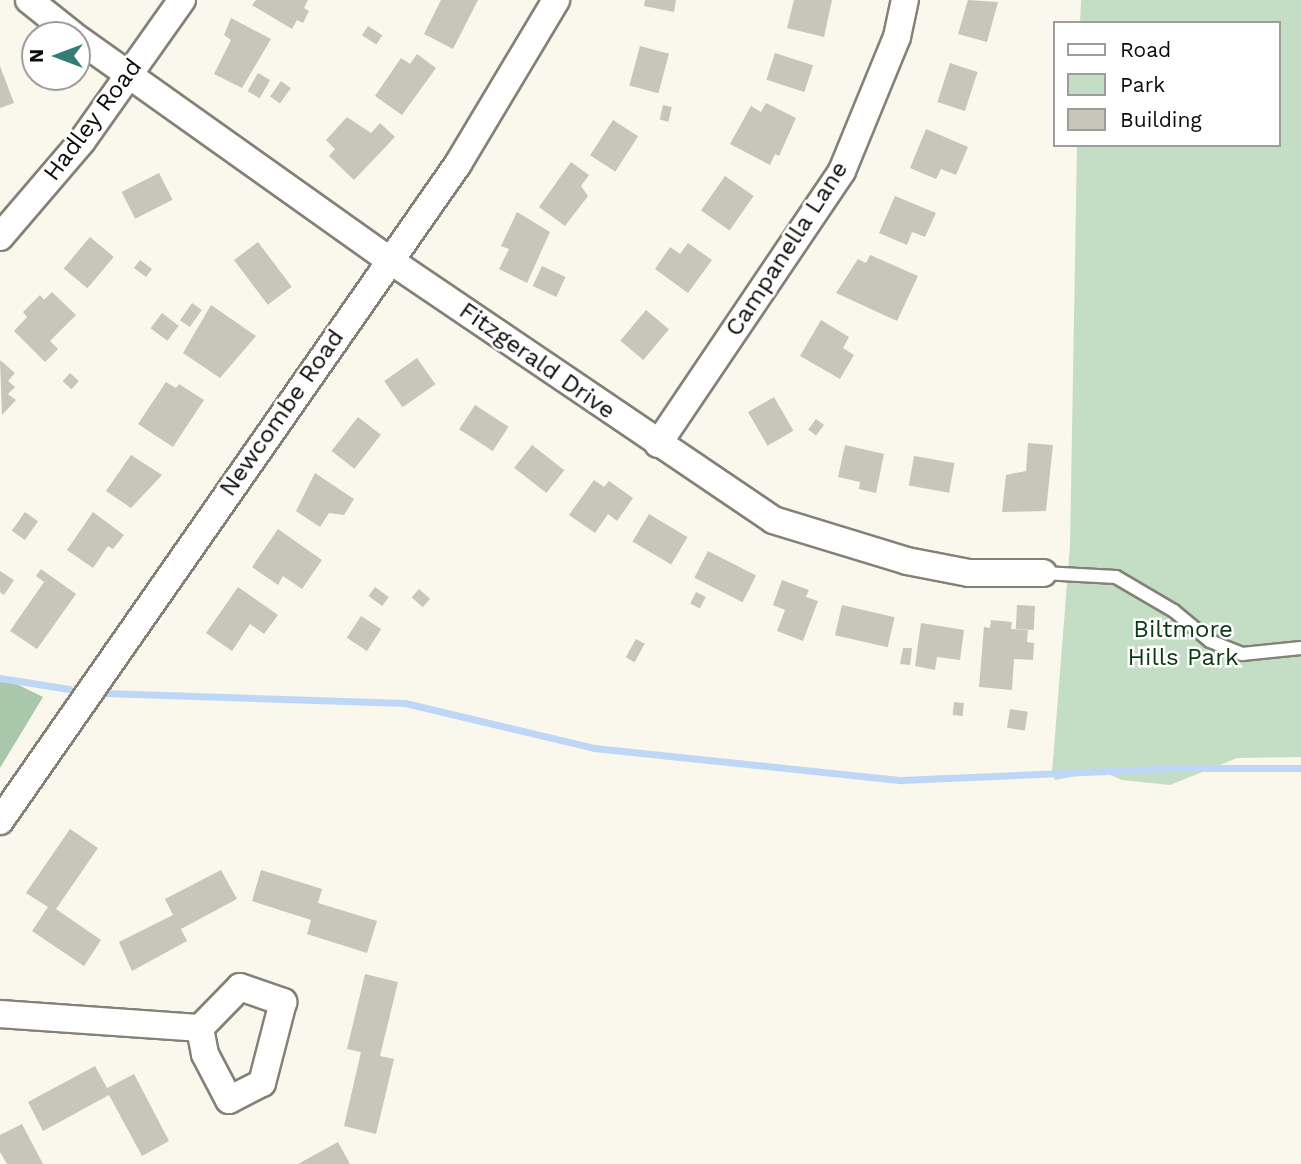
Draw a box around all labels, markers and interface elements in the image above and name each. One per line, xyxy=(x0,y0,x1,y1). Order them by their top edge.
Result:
north arrow xyxy=(21,21,91,91)
legend xyxy=(1052,21,1280,147)
text: Road xyxy=(1120,37,1171,62)
text: N xyxy=(25,49,48,63)
street label: Hadley Road xyxy=(38,53,148,187)
text: Park xyxy=(1120,72,1165,97)
text: Building xyxy=(1120,107,1202,132)
street label: Campanella Lane xyxy=(720,156,854,342)
street label: Fitzgerald Drive xyxy=(453,296,621,426)
street label: Newcombe Road xyxy=(214,324,350,502)
park label: Biltmore Hills Park xyxy=(1127,616,1239,672)

